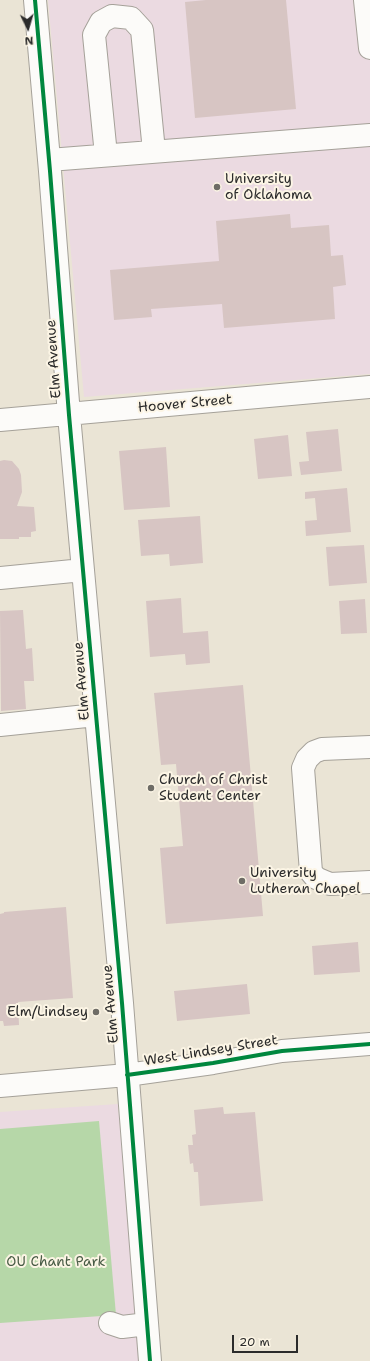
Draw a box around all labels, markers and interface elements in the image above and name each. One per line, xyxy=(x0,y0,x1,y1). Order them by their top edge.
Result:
north arrow xyxy=(8,8,48,48)
text: N xyxy=(24,33,34,48)
place label: University of Oklahoma xyxy=(225,171,312,204)
marker: University of Oklahoma xyxy=(212,182,222,192)
street label: Elm Avenue xyxy=(43,319,65,399)
street label: Hoover Street xyxy=(137,392,233,416)
street label: Elm Avenue xyxy=(70,641,94,721)
place label: Church of Christ Student Center xyxy=(159,772,268,804)
marker: Church of Christ Student Center xyxy=(146,783,156,793)
place label: University Lutheran Chapel xyxy=(250,865,361,898)
marker: University Lutheran Chapel xyxy=(237,876,247,886)
street label: Elm Avenue xyxy=(99,964,123,1044)
place label: Elm/Lindsey xyxy=(7,1004,88,1020)
marker: Elm/Lindsey xyxy=(91,1007,101,1017)
street label: West Lindsey Street xyxy=(143,1032,279,1070)
park label: OU Chant Park xyxy=(6,1254,106,1270)
scale bar xyxy=(234,1327,300,1353)
text: 20 m xyxy=(239,1334,270,1350)

